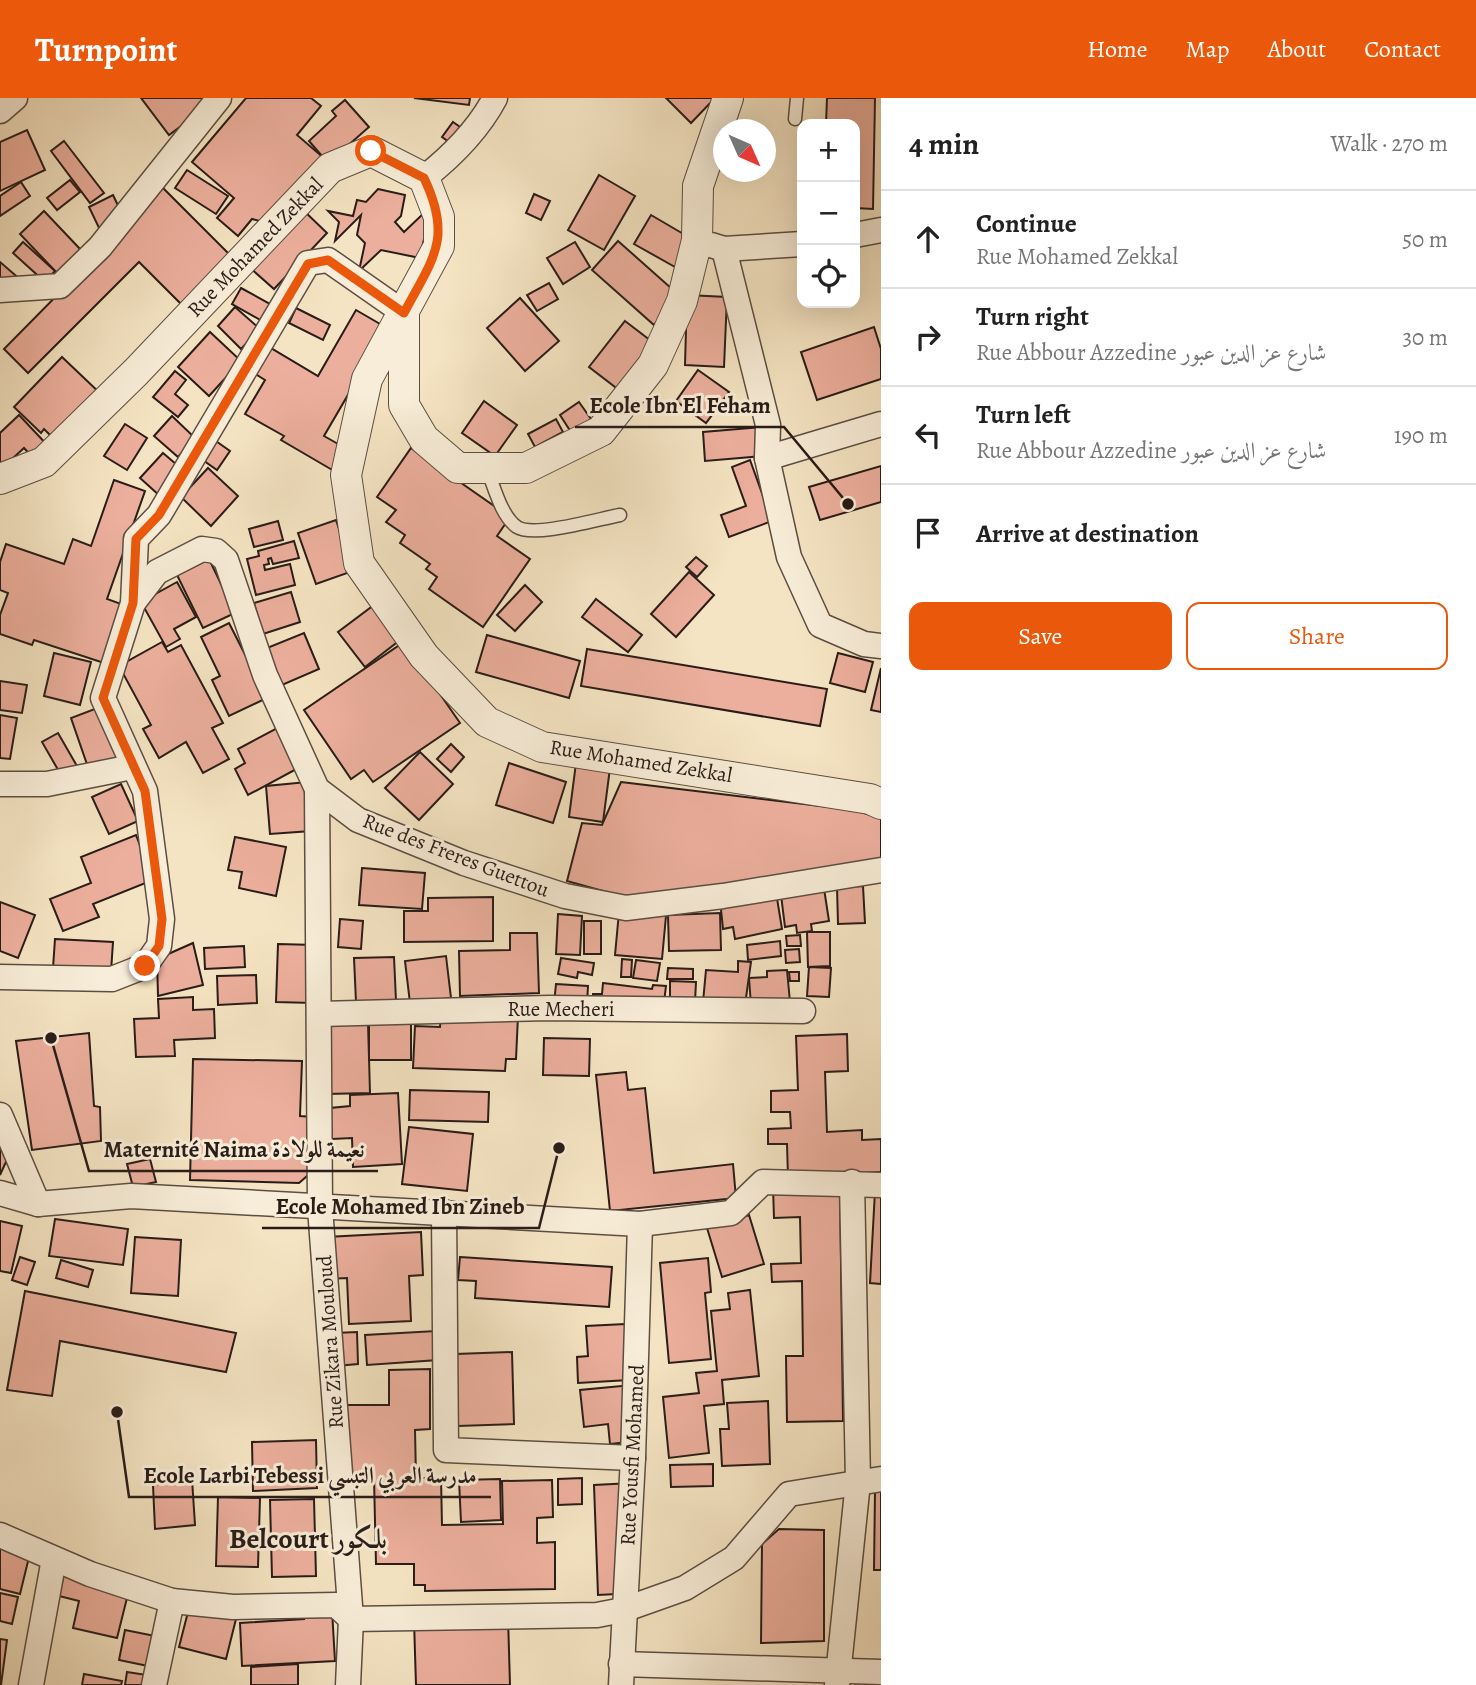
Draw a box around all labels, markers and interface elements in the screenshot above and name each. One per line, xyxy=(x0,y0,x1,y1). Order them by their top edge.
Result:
text: Turnpoint xyxy=(35,27,177,72)
text: Home xyxy=(1087,33,1148,65)
text: Map xyxy=(1186,33,1230,65)
text: About xyxy=(1268,33,1326,65)
text: Contact xyxy=(1364,33,1441,65)
north arrow xyxy=(713,119,776,182)
map controls xyxy=(797,119,860,308)
button: + xyxy=(797,119,860,182)
text: 4 min xyxy=(909,124,979,164)
text: Walk · 270 m xyxy=(1330,128,1448,159)
route start xyxy=(355,135,386,166)
street label: Rue Mohamed Zekkal xyxy=(181,171,329,323)
button: − xyxy=(797,182,860,245)
text: Continue xyxy=(976,206,1077,241)
icon: ahead xyxy=(909,220,947,258)
text: 50 m xyxy=(1402,224,1448,255)
text: Rue Mohamed Zekkal xyxy=(976,241,1178,272)
button: locate xyxy=(797,245,860,308)
text: Turn right xyxy=(976,299,1089,334)
icon: right xyxy=(909,318,947,356)
text: 30 m xyxy=(1402,322,1448,353)
text: Rue Abbour Azzedine شارع عز الدين عبور xyxy=(976,337,1326,368)
callout: Ecole Ibn El Feham xyxy=(575,383,784,427)
text: Ecole Ibn El Feham xyxy=(589,390,771,421)
text: Turn left xyxy=(976,397,1071,432)
icon: left xyxy=(909,416,947,454)
text: 190 m xyxy=(1394,420,1448,451)
text: Rue Abbour Azzedine شارع عز الدين عبور xyxy=(976,435,1326,466)
icon: arrive xyxy=(909,514,947,552)
text: Arrive at destination xyxy=(976,516,1199,551)
button: Save xyxy=(909,602,1172,670)
button: Share xyxy=(1186,602,1448,670)
street label: Rue Mohamed Zekkal xyxy=(548,733,734,789)
street label: Rue des Freres Guettou xyxy=(359,806,554,904)
route end xyxy=(129,950,160,981)
street label: Rue Mecheri xyxy=(507,995,615,1023)
callout: Maternité Naima نعيمة للولادة xyxy=(89,1127,378,1171)
text: Maternité Naima نعيمة للولادة xyxy=(103,1134,365,1165)
callout: Ecole Mohamed Ibn Zineb xyxy=(262,1184,539,1228)
text: Ecole Mohamed Ibn Zineb xyxy=(276,1191,525,1222)
street label: Rue Zikara Mouloud xyxy=(310,1254,350,1430)
street label: Rue Yousfi Mohamed xyxy=(613,1363,651,1546)
callout: Ecole Larbi Tebessi مدرسة العربي التبسي xyxy=(129,1453,491,1497)
text: Ecole Larbi Tebessi مدرسة العربي التبسي xyxy=(143,1460,477,1497)
district label: Belcourt بلكور xyxy=(229,1520,387,1558)

